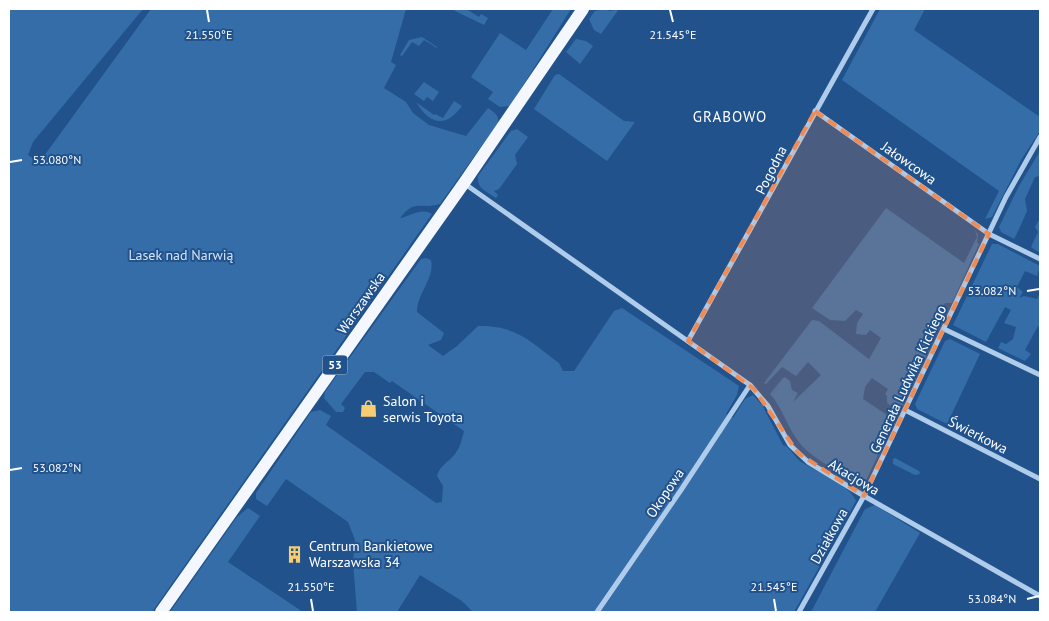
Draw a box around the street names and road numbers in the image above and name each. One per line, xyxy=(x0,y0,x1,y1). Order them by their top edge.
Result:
street label: Jałowcowa xyxy=(877,137,940,189)
street label: Pogodna xyxy=(751,143,791,197)
street label: Warszawska xyxy=(333,268,389,338)
street label: Generała Ludwika Kickiego xyxy=(866,302,950,456)
road number: 53 xyxy=(322,356,348,374)
street label: Świerkowa xyxy=(945,412,1011,458)
street label: Akacjowa xyxy=(825,455,883,499)
street label: Okopowa xyxy=(642,465,688,521)
street label: Działkowa xyxy=(806,505,852,567)

